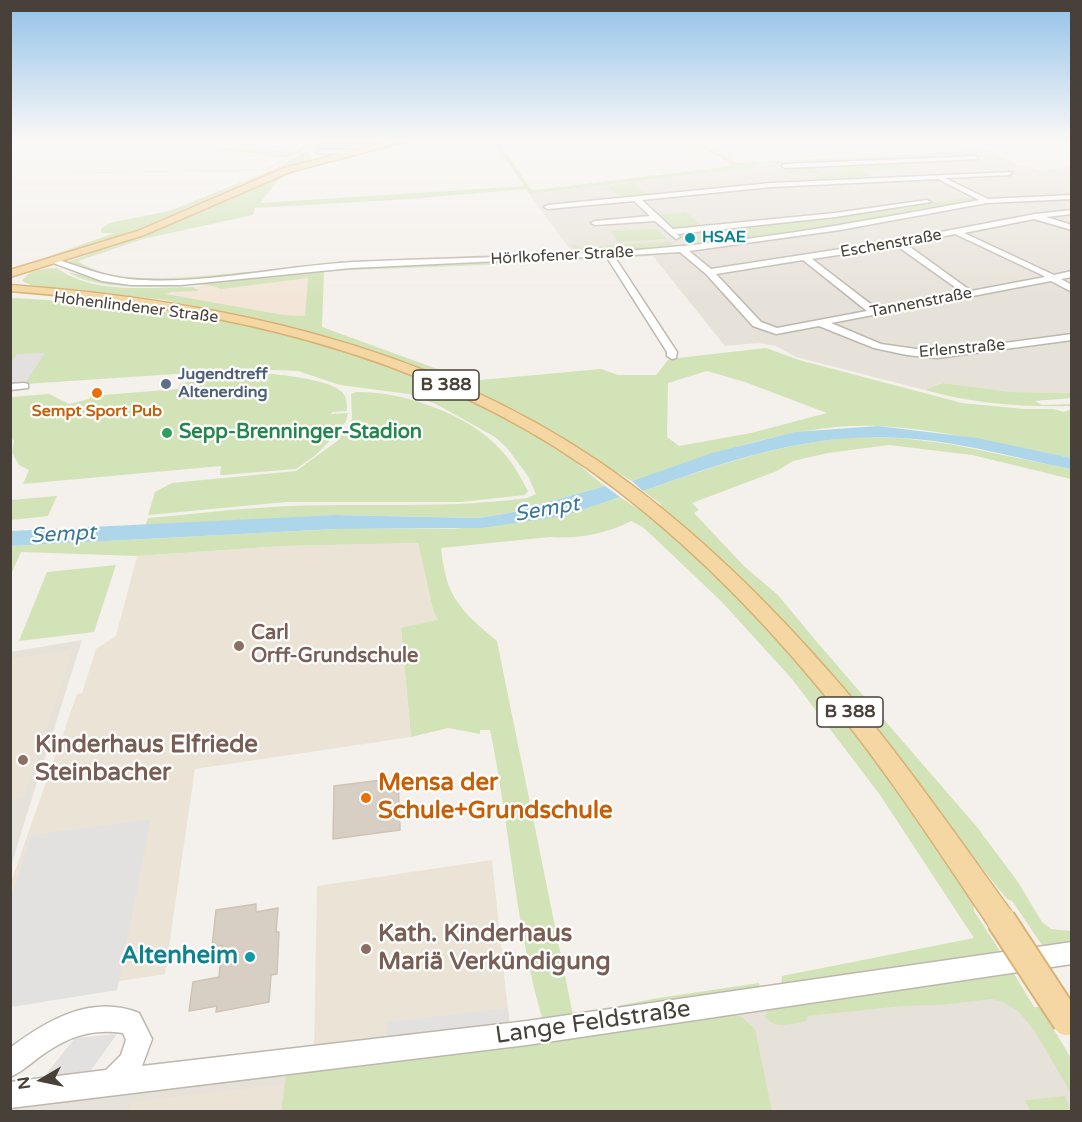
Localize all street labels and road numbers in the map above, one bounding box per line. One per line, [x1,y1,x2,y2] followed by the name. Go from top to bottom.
[839,226,943,262] street label: Eschenstraße
[490,243,634,269] street label: Hörlkofener Straße
[868,284,974,322] street label: Tannenstraße
[53,288,219,328] street label: Hohenlindener Straße
[918,336,1006,362] street label: Erlenstraße
[413,370,479,400] road number: B 388
[817,697,883,727] road number: B 388
[494,995,692,1051] street label: Lange Feldstraße

